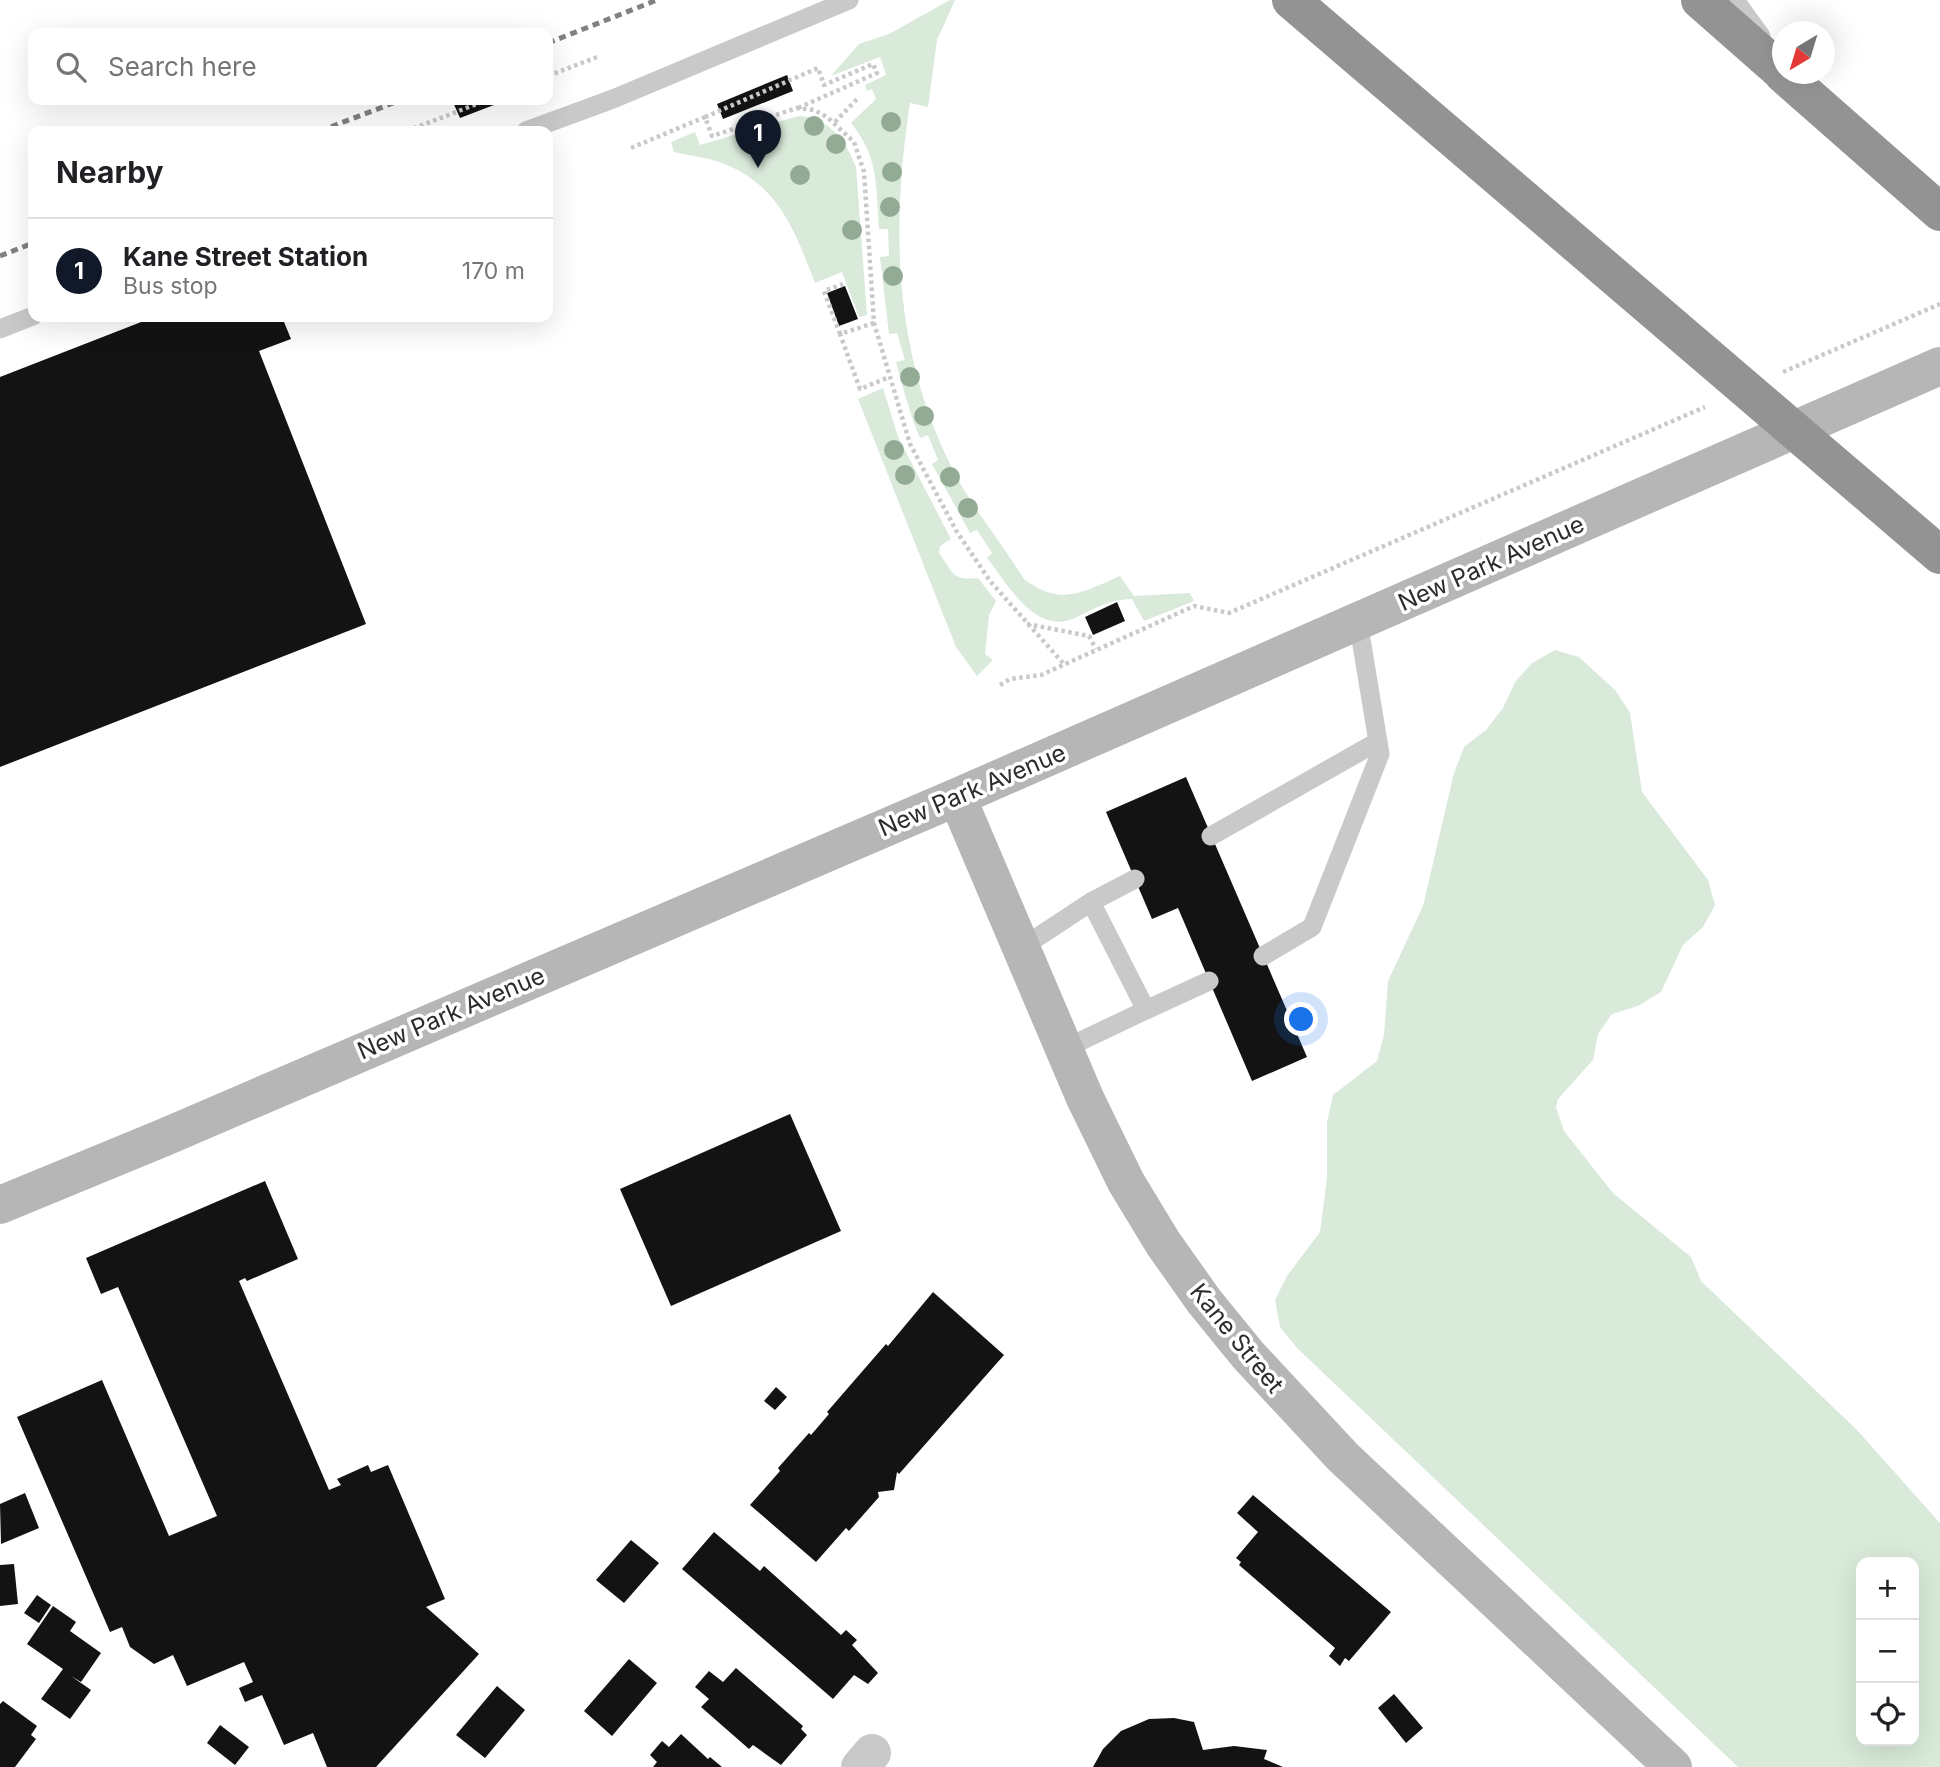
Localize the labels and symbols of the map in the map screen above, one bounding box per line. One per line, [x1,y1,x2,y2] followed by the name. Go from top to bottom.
[1772,21,1835,84] north arrow
[735,110,781,168] pin: 1
[1394,509,1588,617] street label: New Park Avenue
[874,737,1070,843] street label: New Park Avenue
[353,960,549,1066] street label: New Park Avenue
[1284,1002,1318,1036] your location
[1184,1277,1290,1399] street label: Kane Street

